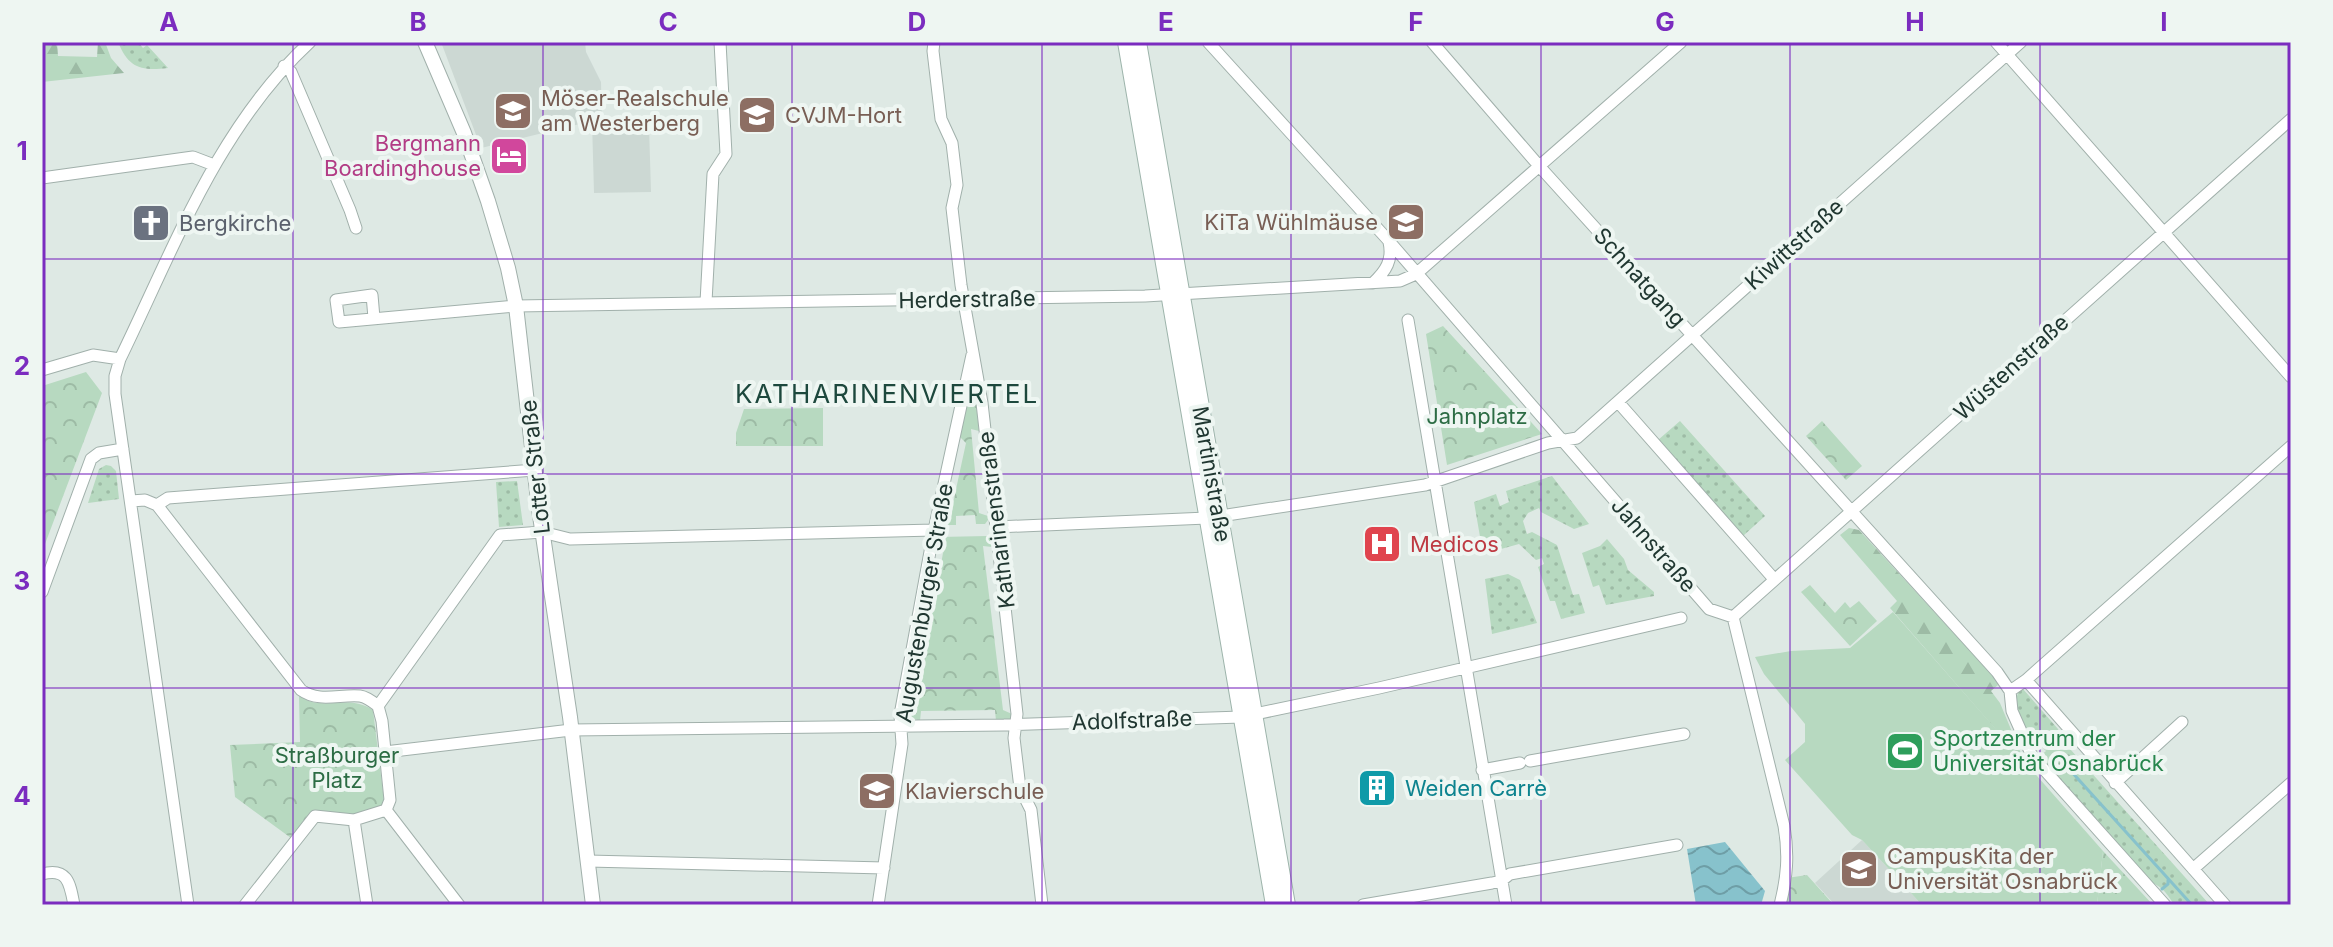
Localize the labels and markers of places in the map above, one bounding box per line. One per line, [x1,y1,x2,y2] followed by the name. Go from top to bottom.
[541,85,729,136] place label: Möser-Realschule am Westerberg
[492,90,534,132] school or university icon: Möser-Realschule am Westerberg
[736,94,778,136] school or university icon: CVJM-Hort
[785,102,902,128] place label: CVJM-Hort
[324,130,481,181] place label: Bergmann Boardinghouse
[488,135,530,177] hotel icon: Bergmann Boardinghouse
[1385,201,1427,243] school or university icon: KiTa Wühlmäuse
[130,202,172,244] church icon: Bergkirche
[1204,209,1378,235] place label: KiTa Wühlmäuse
[179,210,291,236] place label: Bergkirche
[1361,523,1403,565] hospital icon: Medicos
[1410,531,1499,557] place label: Medicos
[1933,725,2164,776] place label: Sportzentrum der Universität Osnabrück
[1884,730,1926,772] sports icon: Sportzentrum der Universität Osnabrück
[1356,767,1398,809] building icon: Weiden Carrè
[856,770,898,812] school or university icon: Klavierschule
[1405,775,1547,801] place label: Weiden Carrè
[905,778,1044,804] place label: Klavierschule
[1887,843,2118,894] place label: CampusKita der Universität Osnabrück
[1838,848,1880,890] school or university icon: CampusKita der Universität Osnabrück

